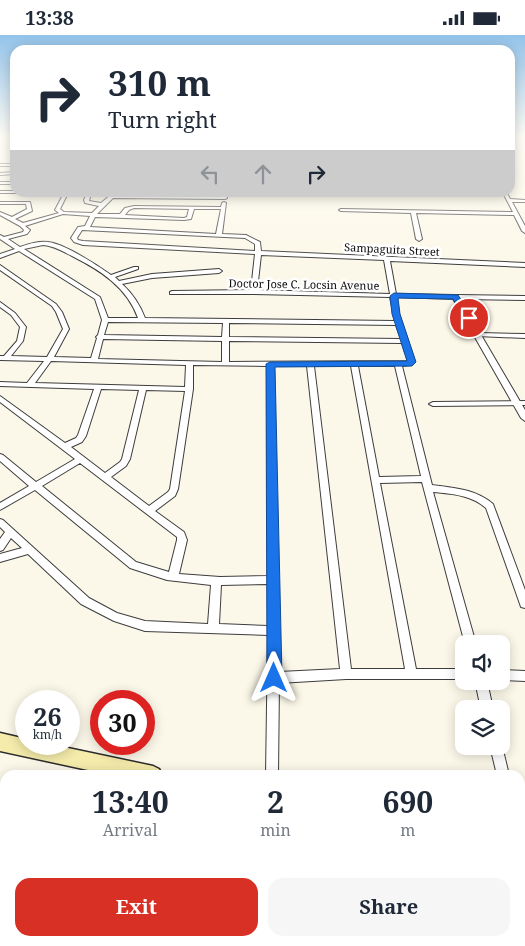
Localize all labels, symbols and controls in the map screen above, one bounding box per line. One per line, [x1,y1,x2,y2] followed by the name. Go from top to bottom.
[25,5,74,31] text: 13:38
[108,59,211,106] text: 310 m
[25,65,90,130] icon: right
[108,104,217,134] text: Turn right
[196,160,224,188] icon: left
[249,160,277,188] icon: ahead
[302,160,330,188] icon: right
[344,239,440,259] street label: Sampaguita Street
[229,275,380,293] street label: Doctor Jose C. Locsin Avenue
[448,297,490,339] pin
[455,304,483,332] icon: arrive
[455,635,510,755] map controls
[455,635,510,690] button: sound
[247,651,299,703] position arrow
[90,690,155,755] speed limit sign: 30
[33,699,62,733] text: 26
[455,700,510,755] button: layers
[33,726,62,743] text: km/h
[92,781,169,822] text: 13:40
[267,781,284,822] text: 2
[382,781,433,822] text: 690
[103,819,157,841] text: Arrival
[260,819,291,841] text: min
[400,819,415,841] text: m
[15,878,258,936] button: Exit
[268,878,510,936] button: Share

